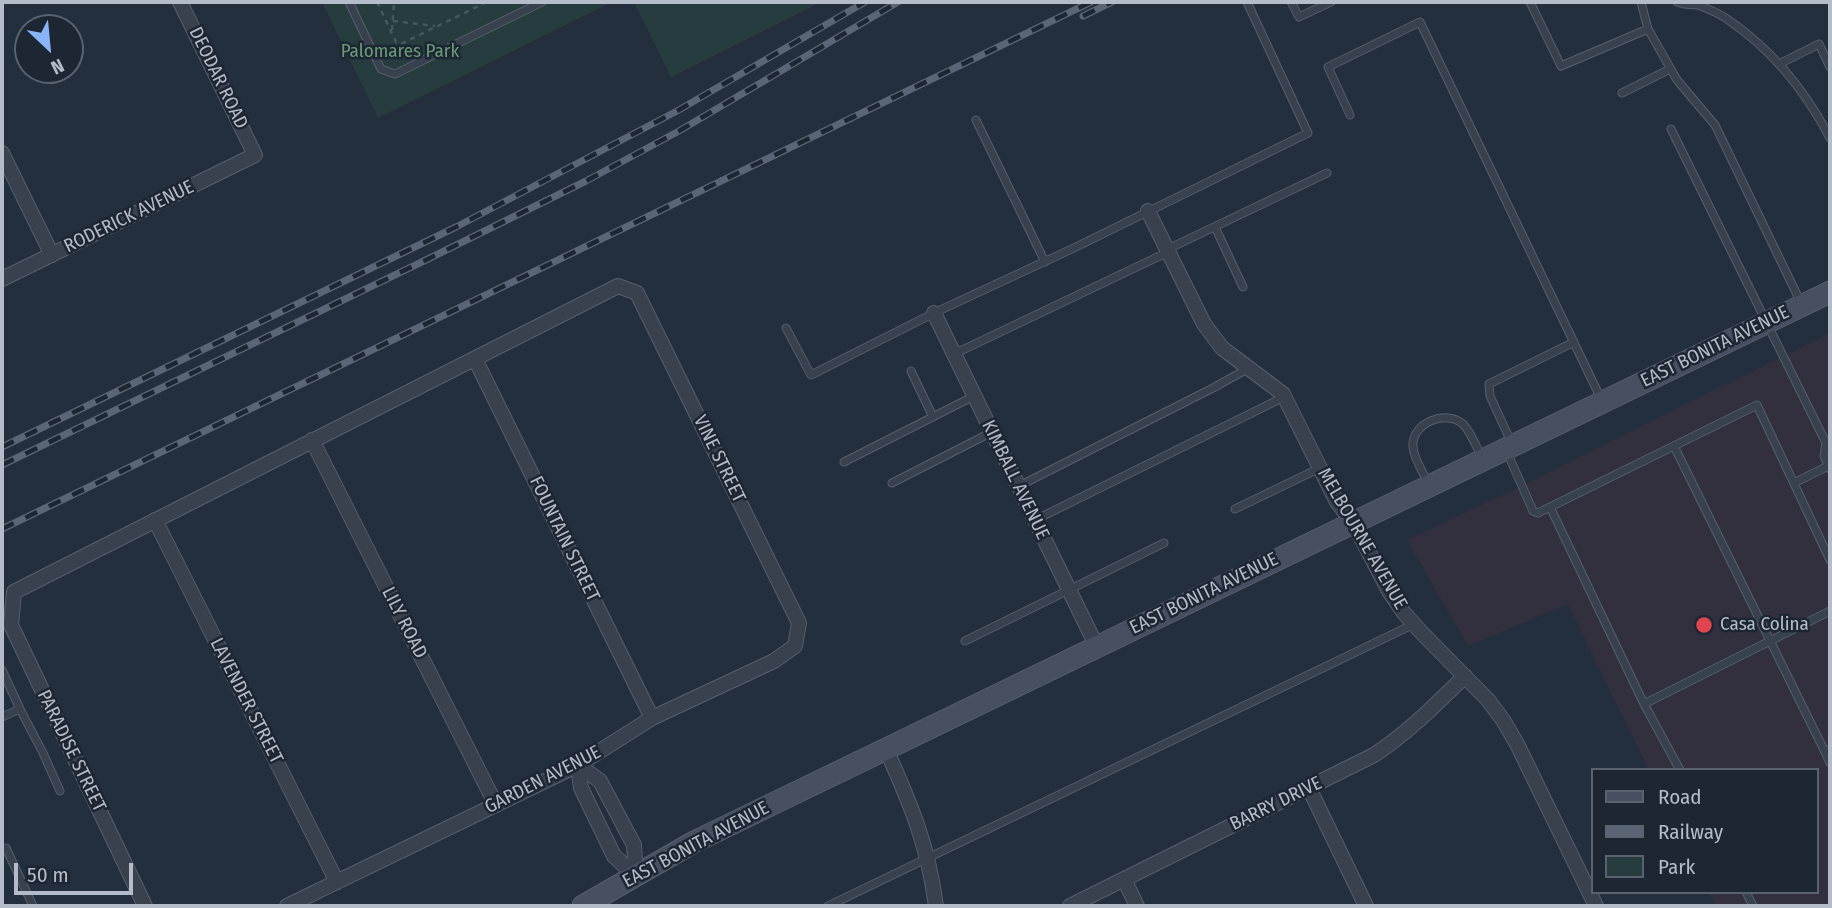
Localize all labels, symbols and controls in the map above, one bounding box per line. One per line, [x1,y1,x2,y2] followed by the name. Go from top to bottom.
[14,14,84,84] north arrow
[184,23,252,133] street label: DEODAR ROAD
[341,41,459,63] park label: Palomares Park
[47,54,68,79] text: N
[60,176,198,258] street label: RODERICK AVENUE
[1637,301,1793,393] street label: EAST BONITA AVENUE
[688,412,750,506] street label: VINE STREET
[976,417,1054,543] street label: KIMBALL AVENUE
[1312,464,1412,614] street label: MELBOURNE AVENUE
[524,473,604,605] street label: FOUNTAIN STREET
[1126,548,1282,640] street label: EAST BONITA AVENUE
[376,584,432,662] street label: LILY ROAD
[1720,614,1809,636] place label: Casa Colina
[1694,615,1714,635] marker: Casa Colina
[205,634,287,768] street label: LAVENDER STREET
[32,686,110,816] street label: PARADISE STREET
[481,741,605,819] street label: GARDEN AVENUE
[1590,768,1818,894] legend
[1226,772,1326,836] street label: BARRY DRIVE
[1658,784,1702,810] text: Road
[619,797,773,893] street label: EAST BONITA AVENUE
[1658,819,1723,845] text: Railway
[18,848,136,892] scale bar
[1658,854,1695,880] text: Park
[27,862,69,888] text: 50 m

